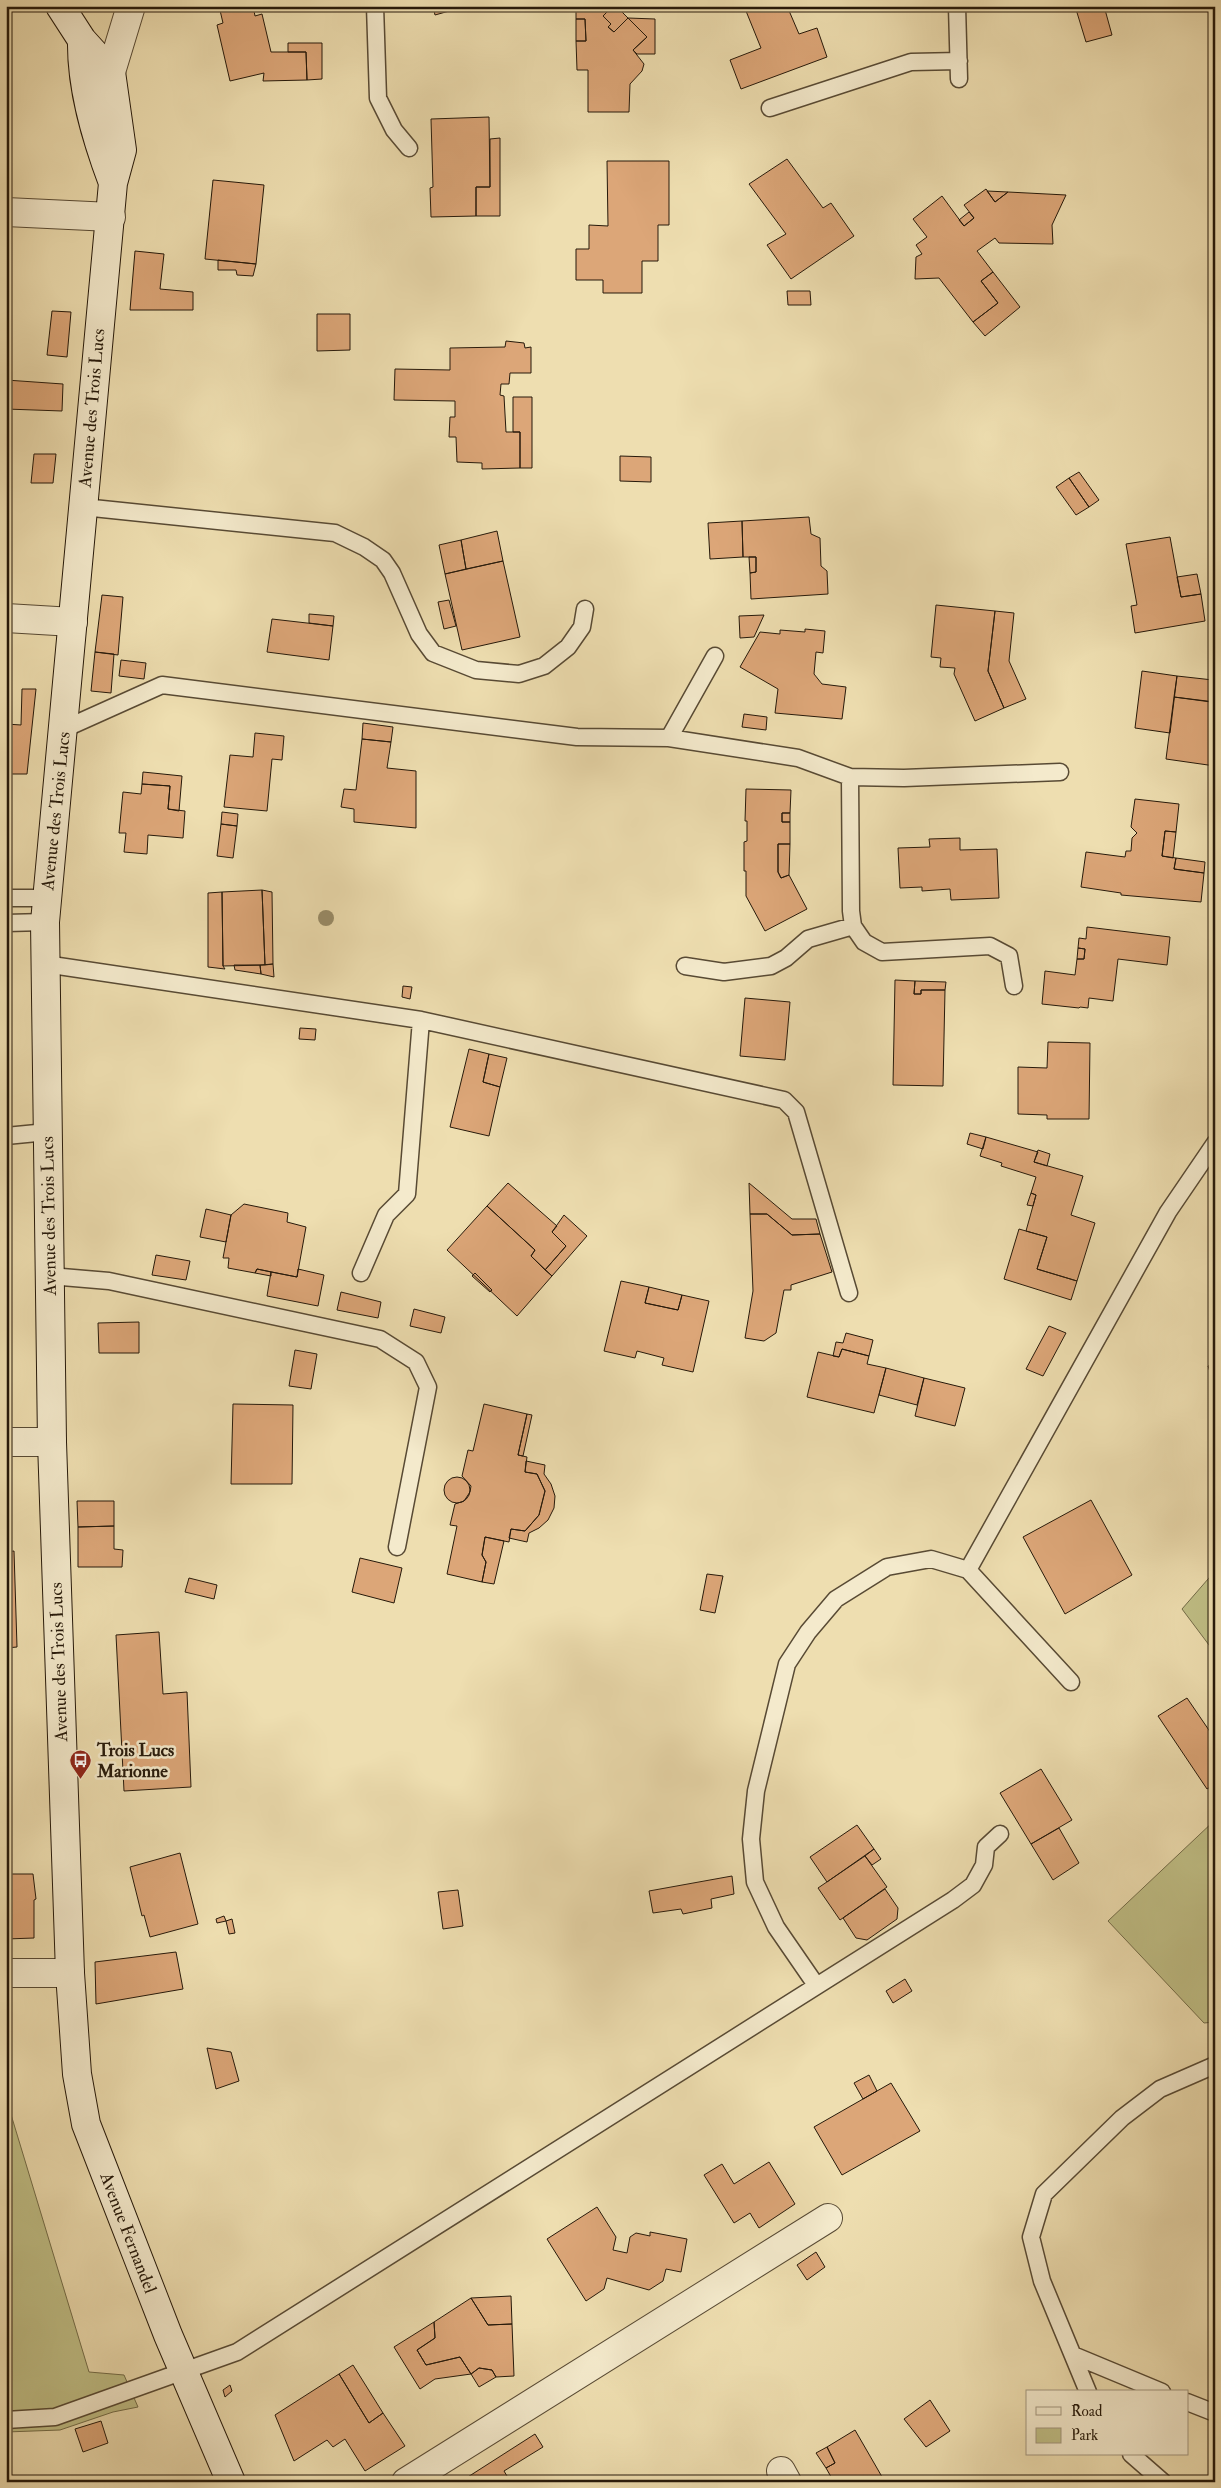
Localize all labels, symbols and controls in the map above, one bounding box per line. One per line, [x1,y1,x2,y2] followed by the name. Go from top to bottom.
[74,328,110,489] street label: Avenue des Trois Lucs
[36,731,76,892] street label: Avenue des Trois Lucs
[36,1136,62,1297] street label: Avenue des Trois Lucs
[45,1582,73,1743] street label: Avenue des Trois Lucs
[96,1739,174,1783] place label: Trois Lucs Marionne
[69,1748,93,1779] bus stop icon: Trois Lucs Marionne
[94,2168,162,2297] street label: Avenue Fernandel
[1026,2390,1188,2456] legend
[1071,2402,1103,2421] text: Road
[1071,2426,1098,2445] text: Park

